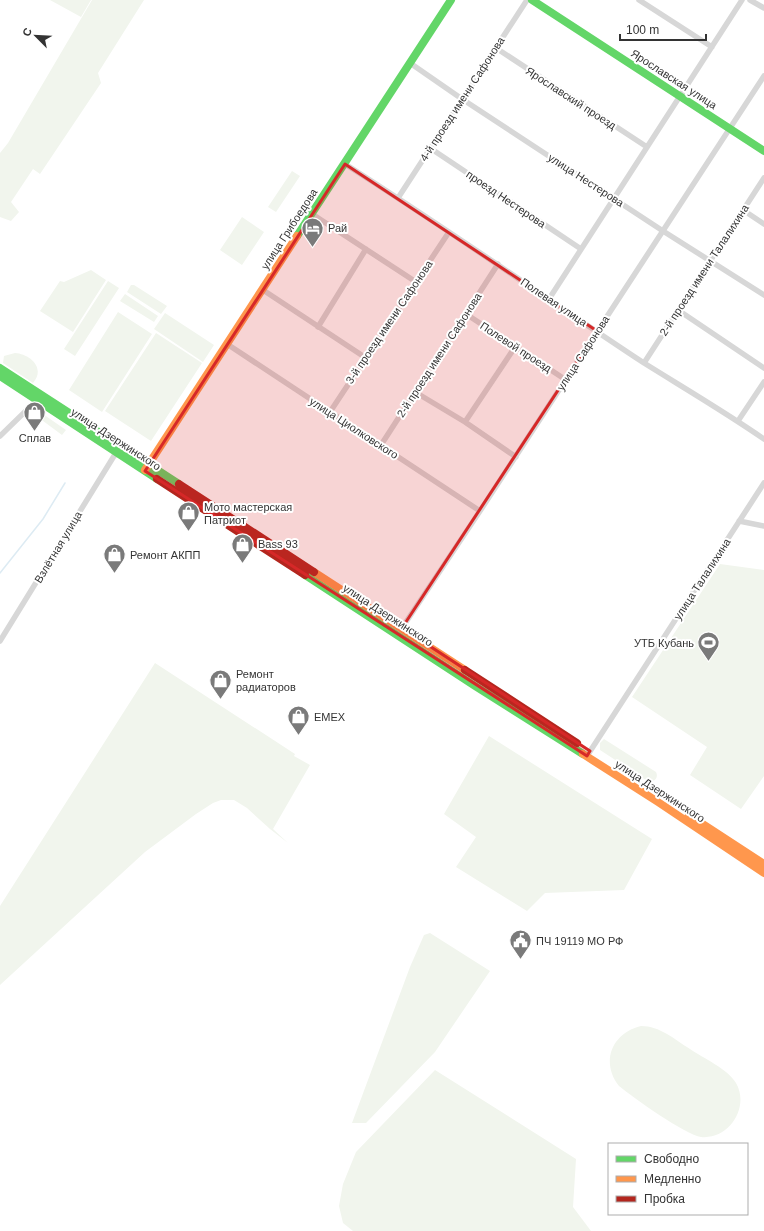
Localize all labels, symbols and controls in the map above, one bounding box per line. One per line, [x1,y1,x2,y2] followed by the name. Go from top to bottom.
[16,16,56,56] north arrow
[620,16,706,42] scale bar
[626,23,659,37] text: 100 m
[20,26,34,38] text: С
[417,34,507,163] street label: 4-й проезд имени Сафонова
[629,47,720,112] street label: Ярославская улица
[524,64,619,132] street label: Ярославский проезд
[546,151,627,209] street label: улица Нестерова
[464,168,549,230] street label: проезд Нестерова
[258,186,320,272] street label: улица Грибоедова
[657,202,751,338] street label: 2-й проезд имени Талалихина
[300,215,326,248] hotel icon: Рай
[328,222,347,234] place label: Рай
[343,257,435,386] street label: 3-й проезд имени Сафонова
[519,275,590,329] street label: Полевая улица
[394,290,484,419] street label: 2-й проезд имени Сафонова
[554,313,612,393] street label: улица Сафонова
[478,319,554,375] street label: Полевой проезд
[308,395,400,461] street label: улица Циолковского
[22,399,48,432] shop icon: Сплав
[69,406,163,472] street label: улица Дзержинского
[19,432,51,444] place label: Сплав
[176,500,202,533] shop icon: Мото мастерская Патриот
[204,501,292,526] place label: Мото мастерская Патриот
[32,508,85,585] street label: Взлётная улица
[229,531,255,564] shop icon: Bass 93
[671,535,733,622] street label: улица Талалихина
[258,538,298,550] place label: Bass 93
[102,542,128,575] shop icon: Ремонт АКПП
[130,549,200,561] place label: Ремонт АКПП
[341,582,435,648] street label: улица Дзержинского
[696,630,722,663] sports icon: УТБ Кубань
[634,637,694,649] place label: УТБ Кубань
[208,667,234,700] shop icon: Ремонт радиаторов
[236,668,296,693] place label: Ремонт радиаторов
[286,704,312,737] shop icon: EMEX
[314,711,346,723] place label: EMEX
[613,758,707,824] street label: улица Дзержинского
[508,928,534,961] public building icon: ПЧ 19119 МО РФ
[536,935,623,947] place label: ПЧ 19119 МО РФ
[608,1143,748,1215] legend
[644,1152,699,1166] text: Свободно
[644,1172,701,1186] text: Медленно
[644,1192,685,1206] text: Пробка

